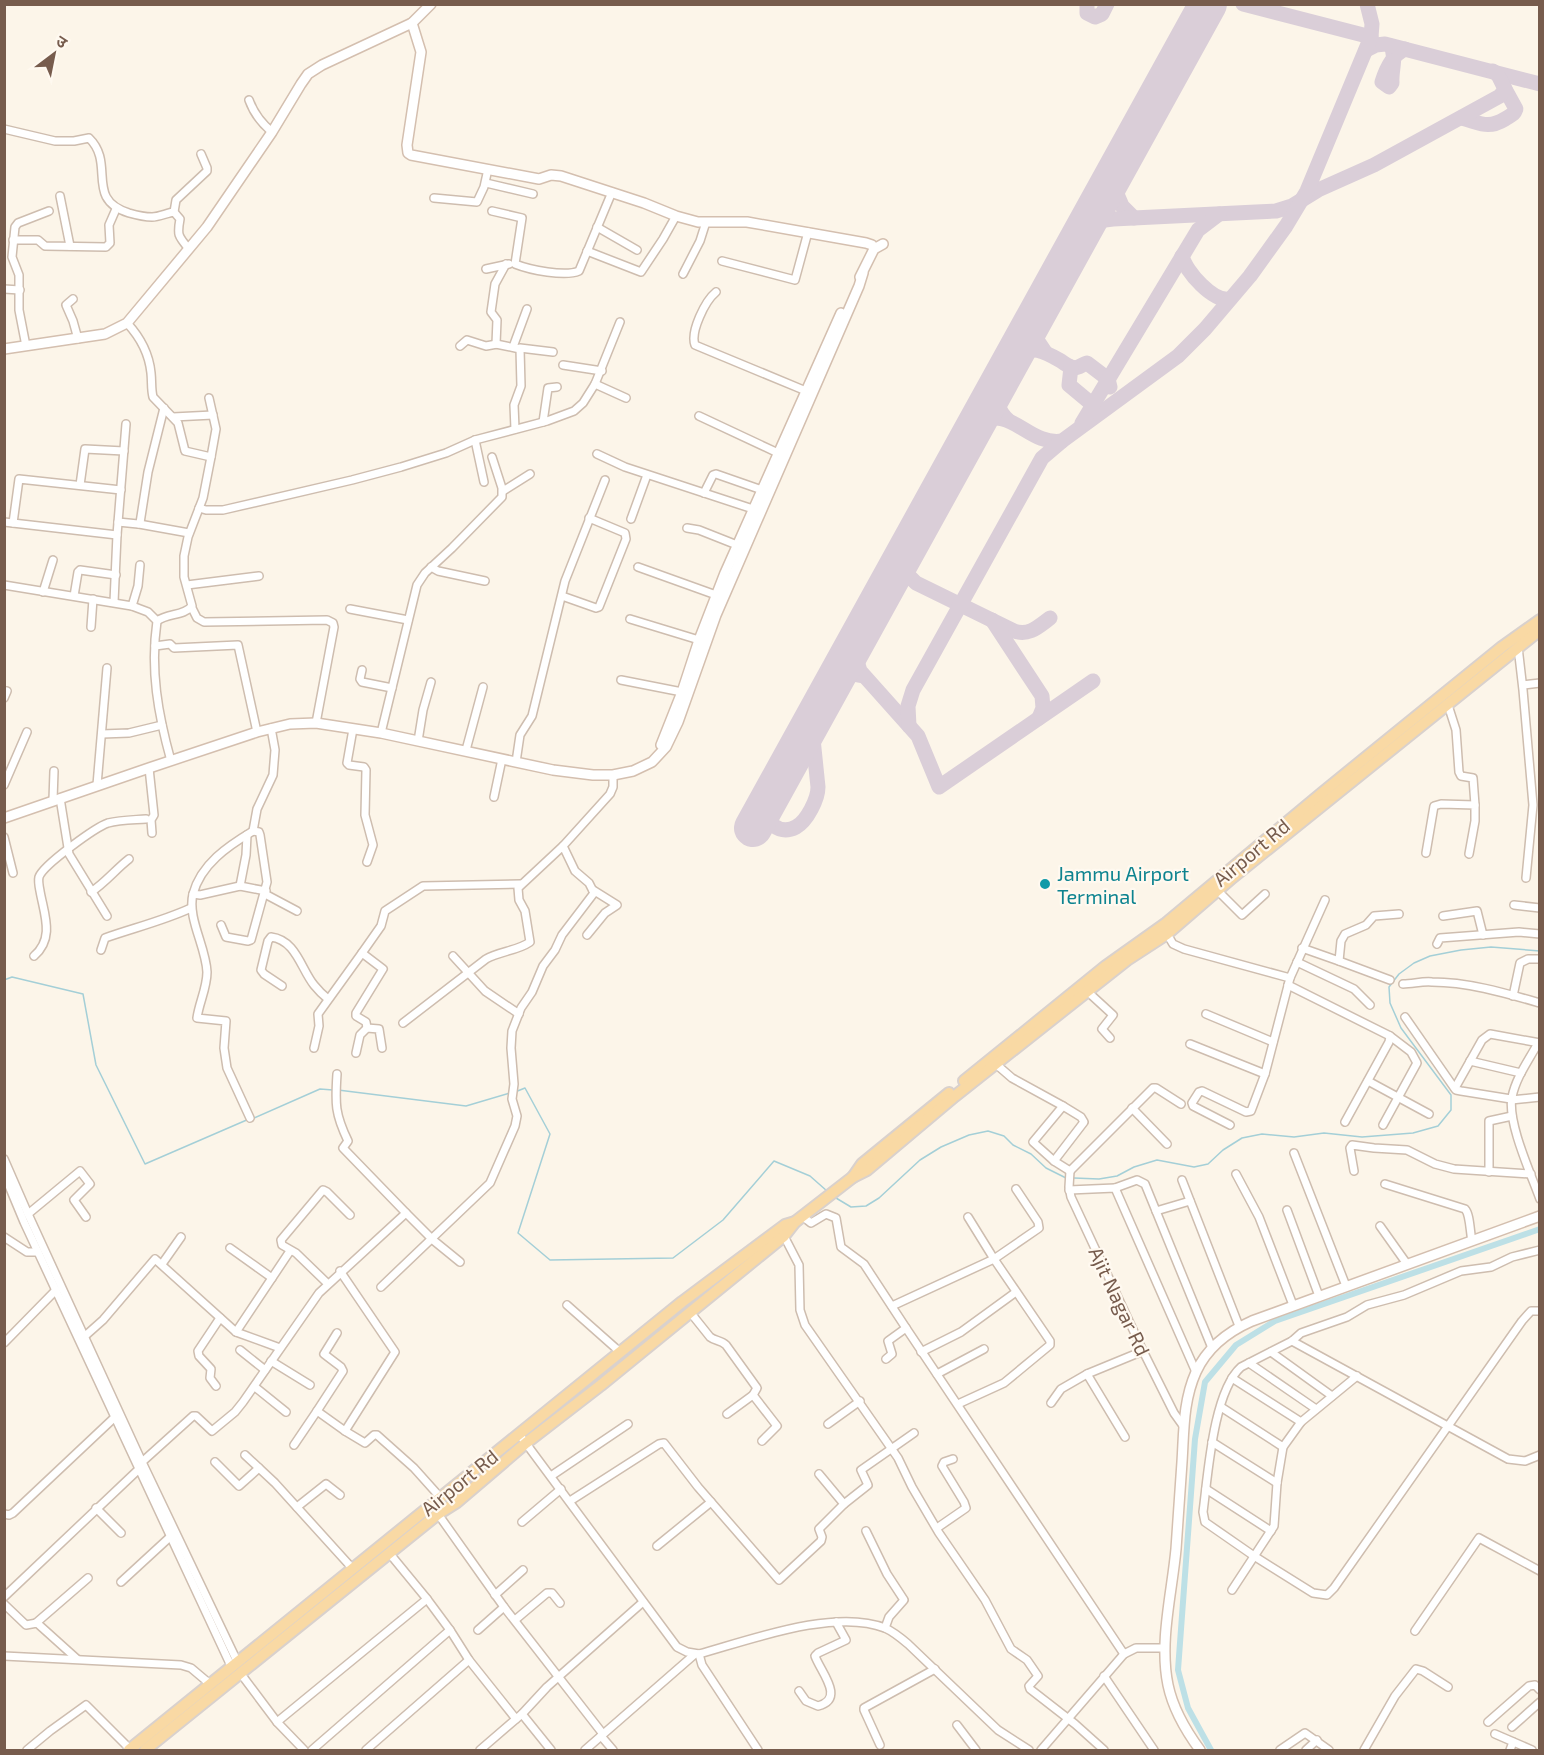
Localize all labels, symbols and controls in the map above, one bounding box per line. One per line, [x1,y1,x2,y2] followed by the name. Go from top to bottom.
[24,24,84,84] north arrow
[53,30,72,52] text: उ
[1208,813,1294,891] street label: Airport Rd
[1057,861,1190,908] place label: Jammu Airport Terminal
[1038,877,1052,891] marker: Jammu Airport Terminal
[1084,1243,1156,1359] street label: Ajit Nagar Rd
[416,1444,502,1520] street label: Airport Rd

